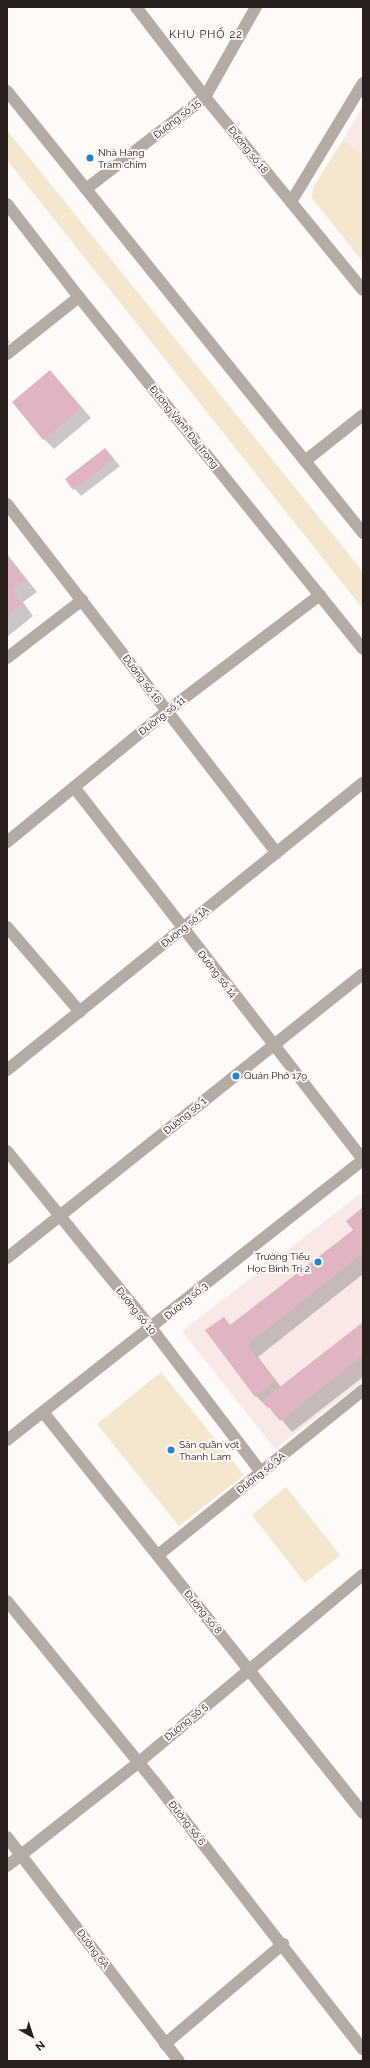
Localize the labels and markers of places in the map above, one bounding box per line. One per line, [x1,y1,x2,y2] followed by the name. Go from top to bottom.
[98,146,147,170] place label: Nhà Hàng Tràm chim
[85,153,95,163] marker: Nhà Hàng Tràm chim
[244,1070,307,1082] place label: Quán Phở 179
[231,1071,241,1081] marker: Quán Phở 179
[247,1250,310,1274] place label: Trường Tiểu Học Bình Trị 2
[313,1257,323,1267] marker: Trường Tiểu Học Bình Trị 2
[179,1438,239,1462] place label: Sân quần vợt Thanh Lam
[166,1445,176,1455] marker: Sân quần vợt Thanh Lam

